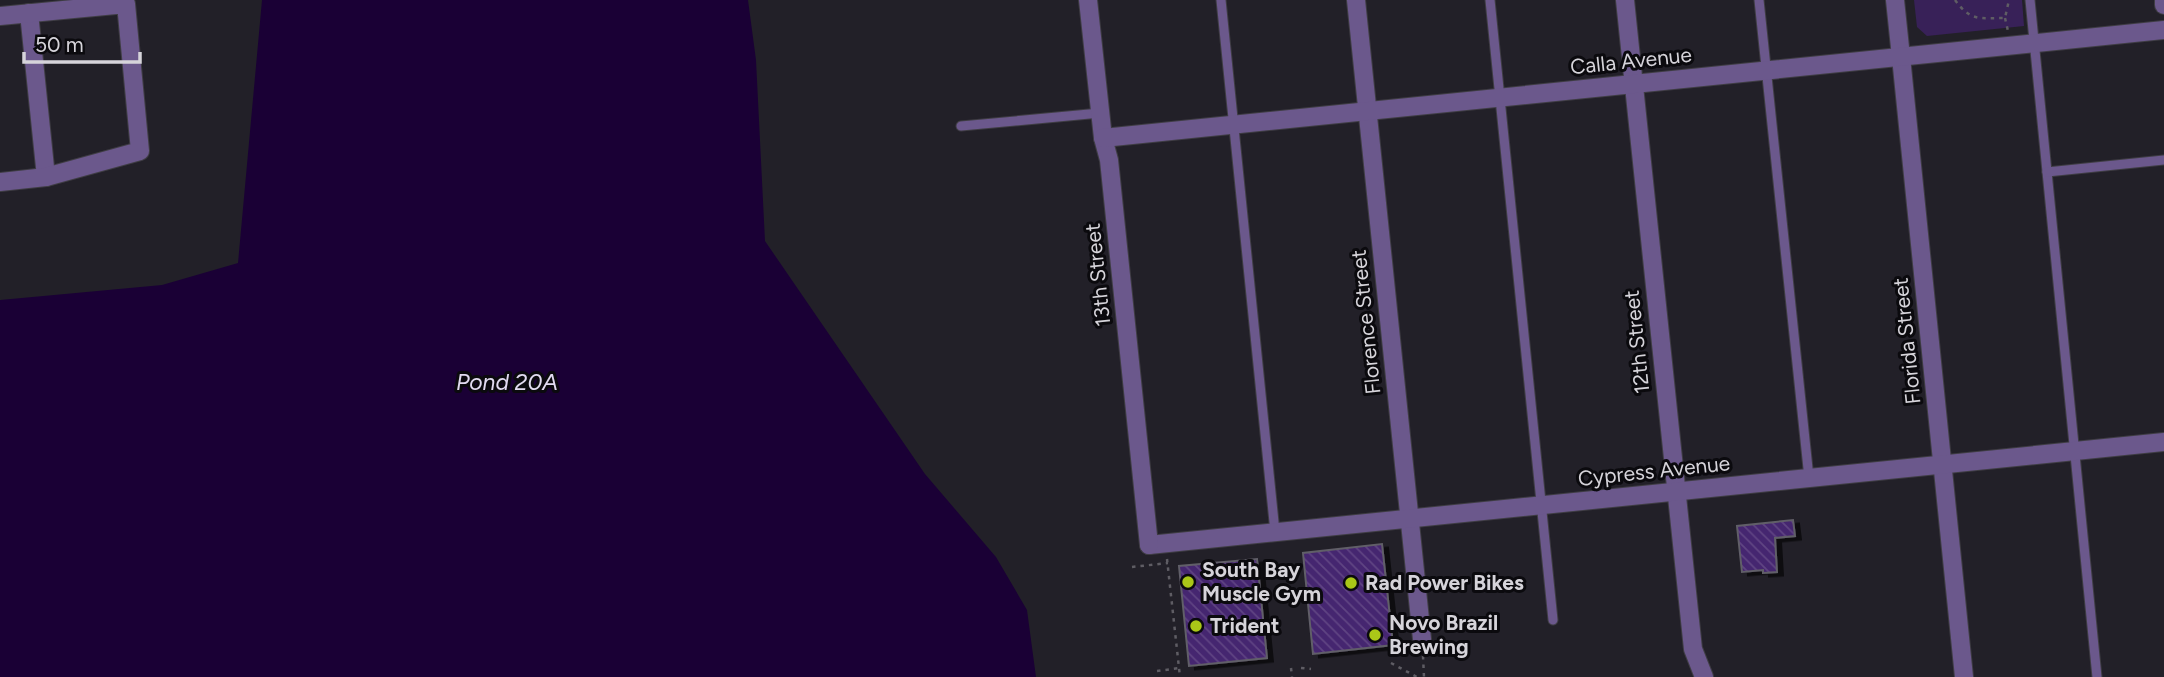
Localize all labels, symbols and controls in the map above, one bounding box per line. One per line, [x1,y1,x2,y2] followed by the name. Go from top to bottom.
[24,21,140,65] scale bar
[35,32,84,57] text: 50 m
[1569,42,1693,79] street label: Calla Avenue
[1080,222,1115,328] street label: 13th Street
[1345,248,1386,396] street label: Florence Street
[1887,276,1926,406] street label: Florida Street
[1619,289,1654,395] street label: 12th Street
[456,368,558,396] water label: Pond 20A
[1577,450,1731,491] street label: Cypress Avenue
[1202,557,1321,606] place label: South Bay Muscle Gym
[1365,570,1524,595] place label: Rad Power Bikes
[1180,574,1196,590] marker: South Bay Muscle Gym
[1343,575,1359,591] marker: Rad Power Bikes
[1389,610,1498,659] place label: Novo Brazil Brewing
[1210,613,1279,638] place label: Trident
[1188,618,1204,634] marker: Trident
[1367,627,1383,643] marker: Novo Brazil Brewing

